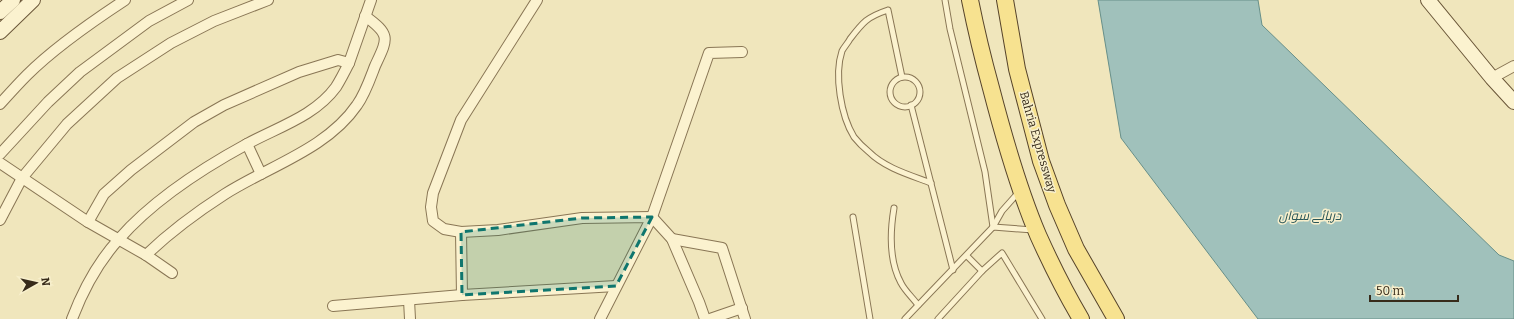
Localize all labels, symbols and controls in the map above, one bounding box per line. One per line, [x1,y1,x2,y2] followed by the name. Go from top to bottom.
[1017,90,1059,195] street label: Bahria Expressway
[1279,208,1342,224] water label: دریائے سواں
[16,263,56,303] north arrow
[38,277,53,287] text: N
[1370,277,1458,303] scale bar
[1376,284,1405,298] text: 50 m

